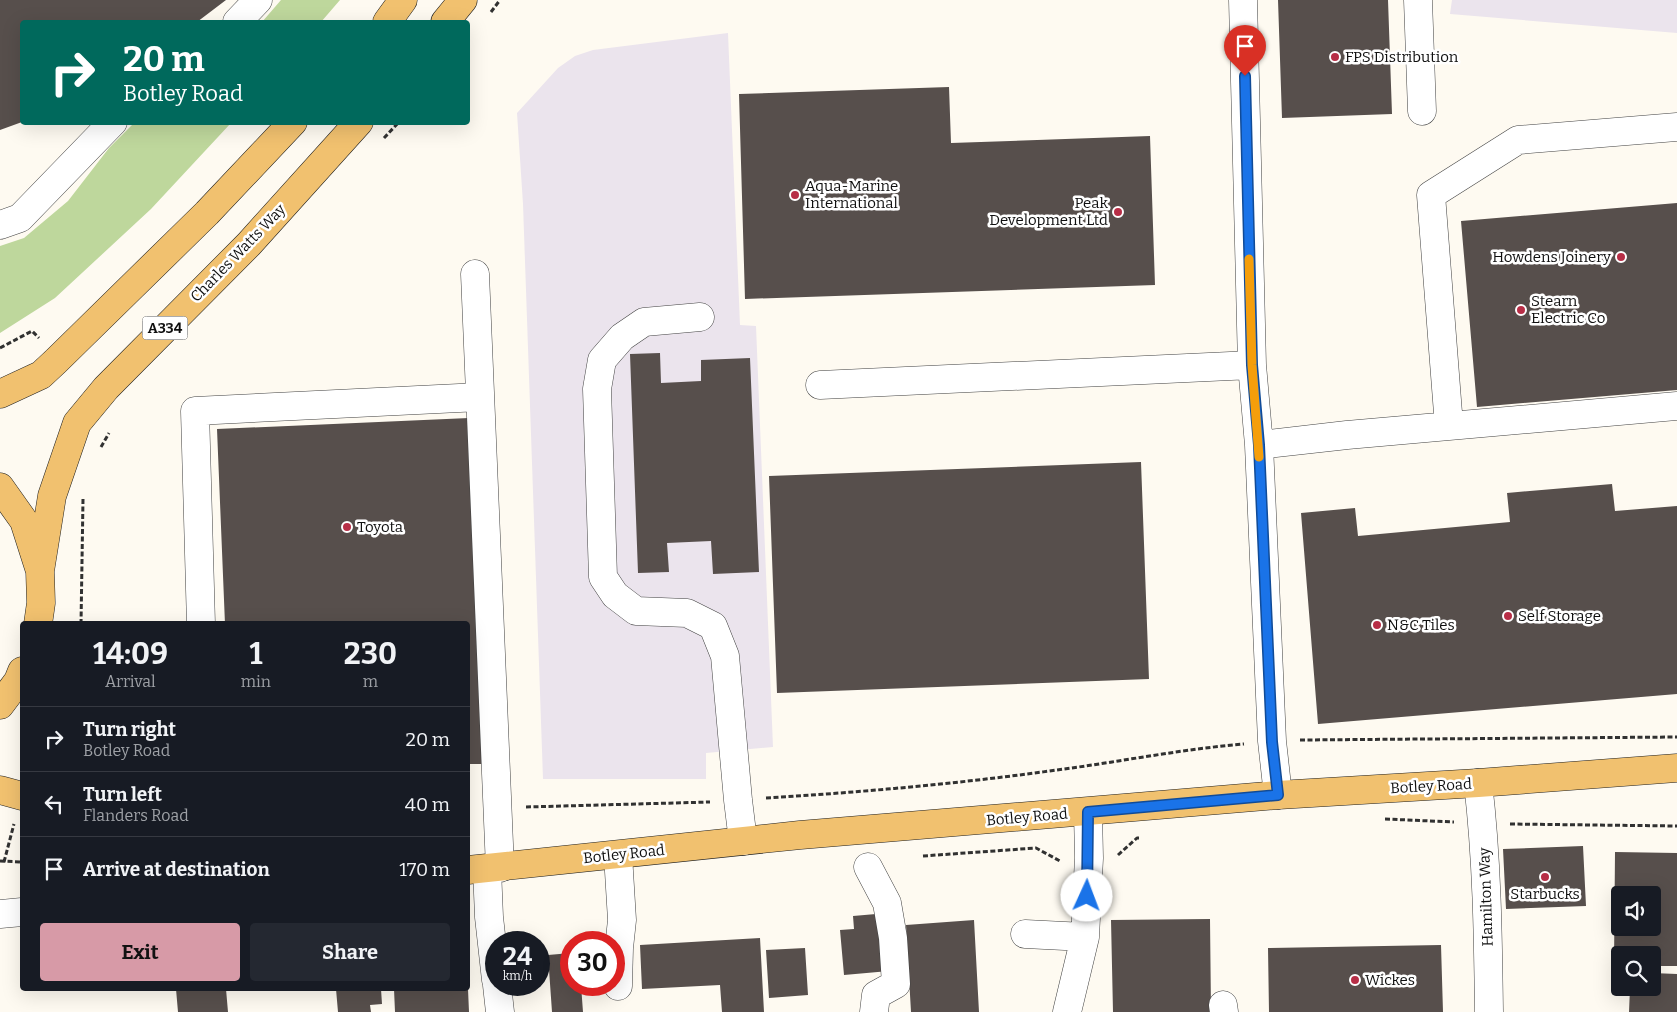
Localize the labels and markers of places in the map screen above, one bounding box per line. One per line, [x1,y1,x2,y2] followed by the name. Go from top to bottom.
[1224,25,1266,76] pin
[1345,48,1459,66] place label: FPS Distribution
[1329,51,1341,63] marker: FPS Distribution
[805,177,898,212] place label: Aqua-Marine International
[789,189,801,201] marker: Aqua-Marine International
[989,194,1108,229] place label: Peak Development Ltd
[1112,206,1124,218] marker: Peak Development Ltd
[1492,248,1611,266] place label: Howdens Joinery
[1615,251,1627,263] marker: Howdens Joinery
[1531,292,1605,327] place label: Stearn Electric Co
[1515,304,1527,316] marker: Stearn Electric Co
[357,518,403,536] place label: Toyota
[341,521,353,533] marker: Toyota
[1518,607,1601,625] place label: Self Storage
[1502,610,1514,622] marker: Self Storage
[1387,616,1455,634] place label: N&C Tiles
[1371,619,1383,631] marker: N&C Tiles
[1539,871,1551,883] marker: Starbucks
[1510,885,1580,903] place label: Starbucks
[1365,971,1415,989] place label: Wickes
[1349,974,1361,986] marker: Wickes

